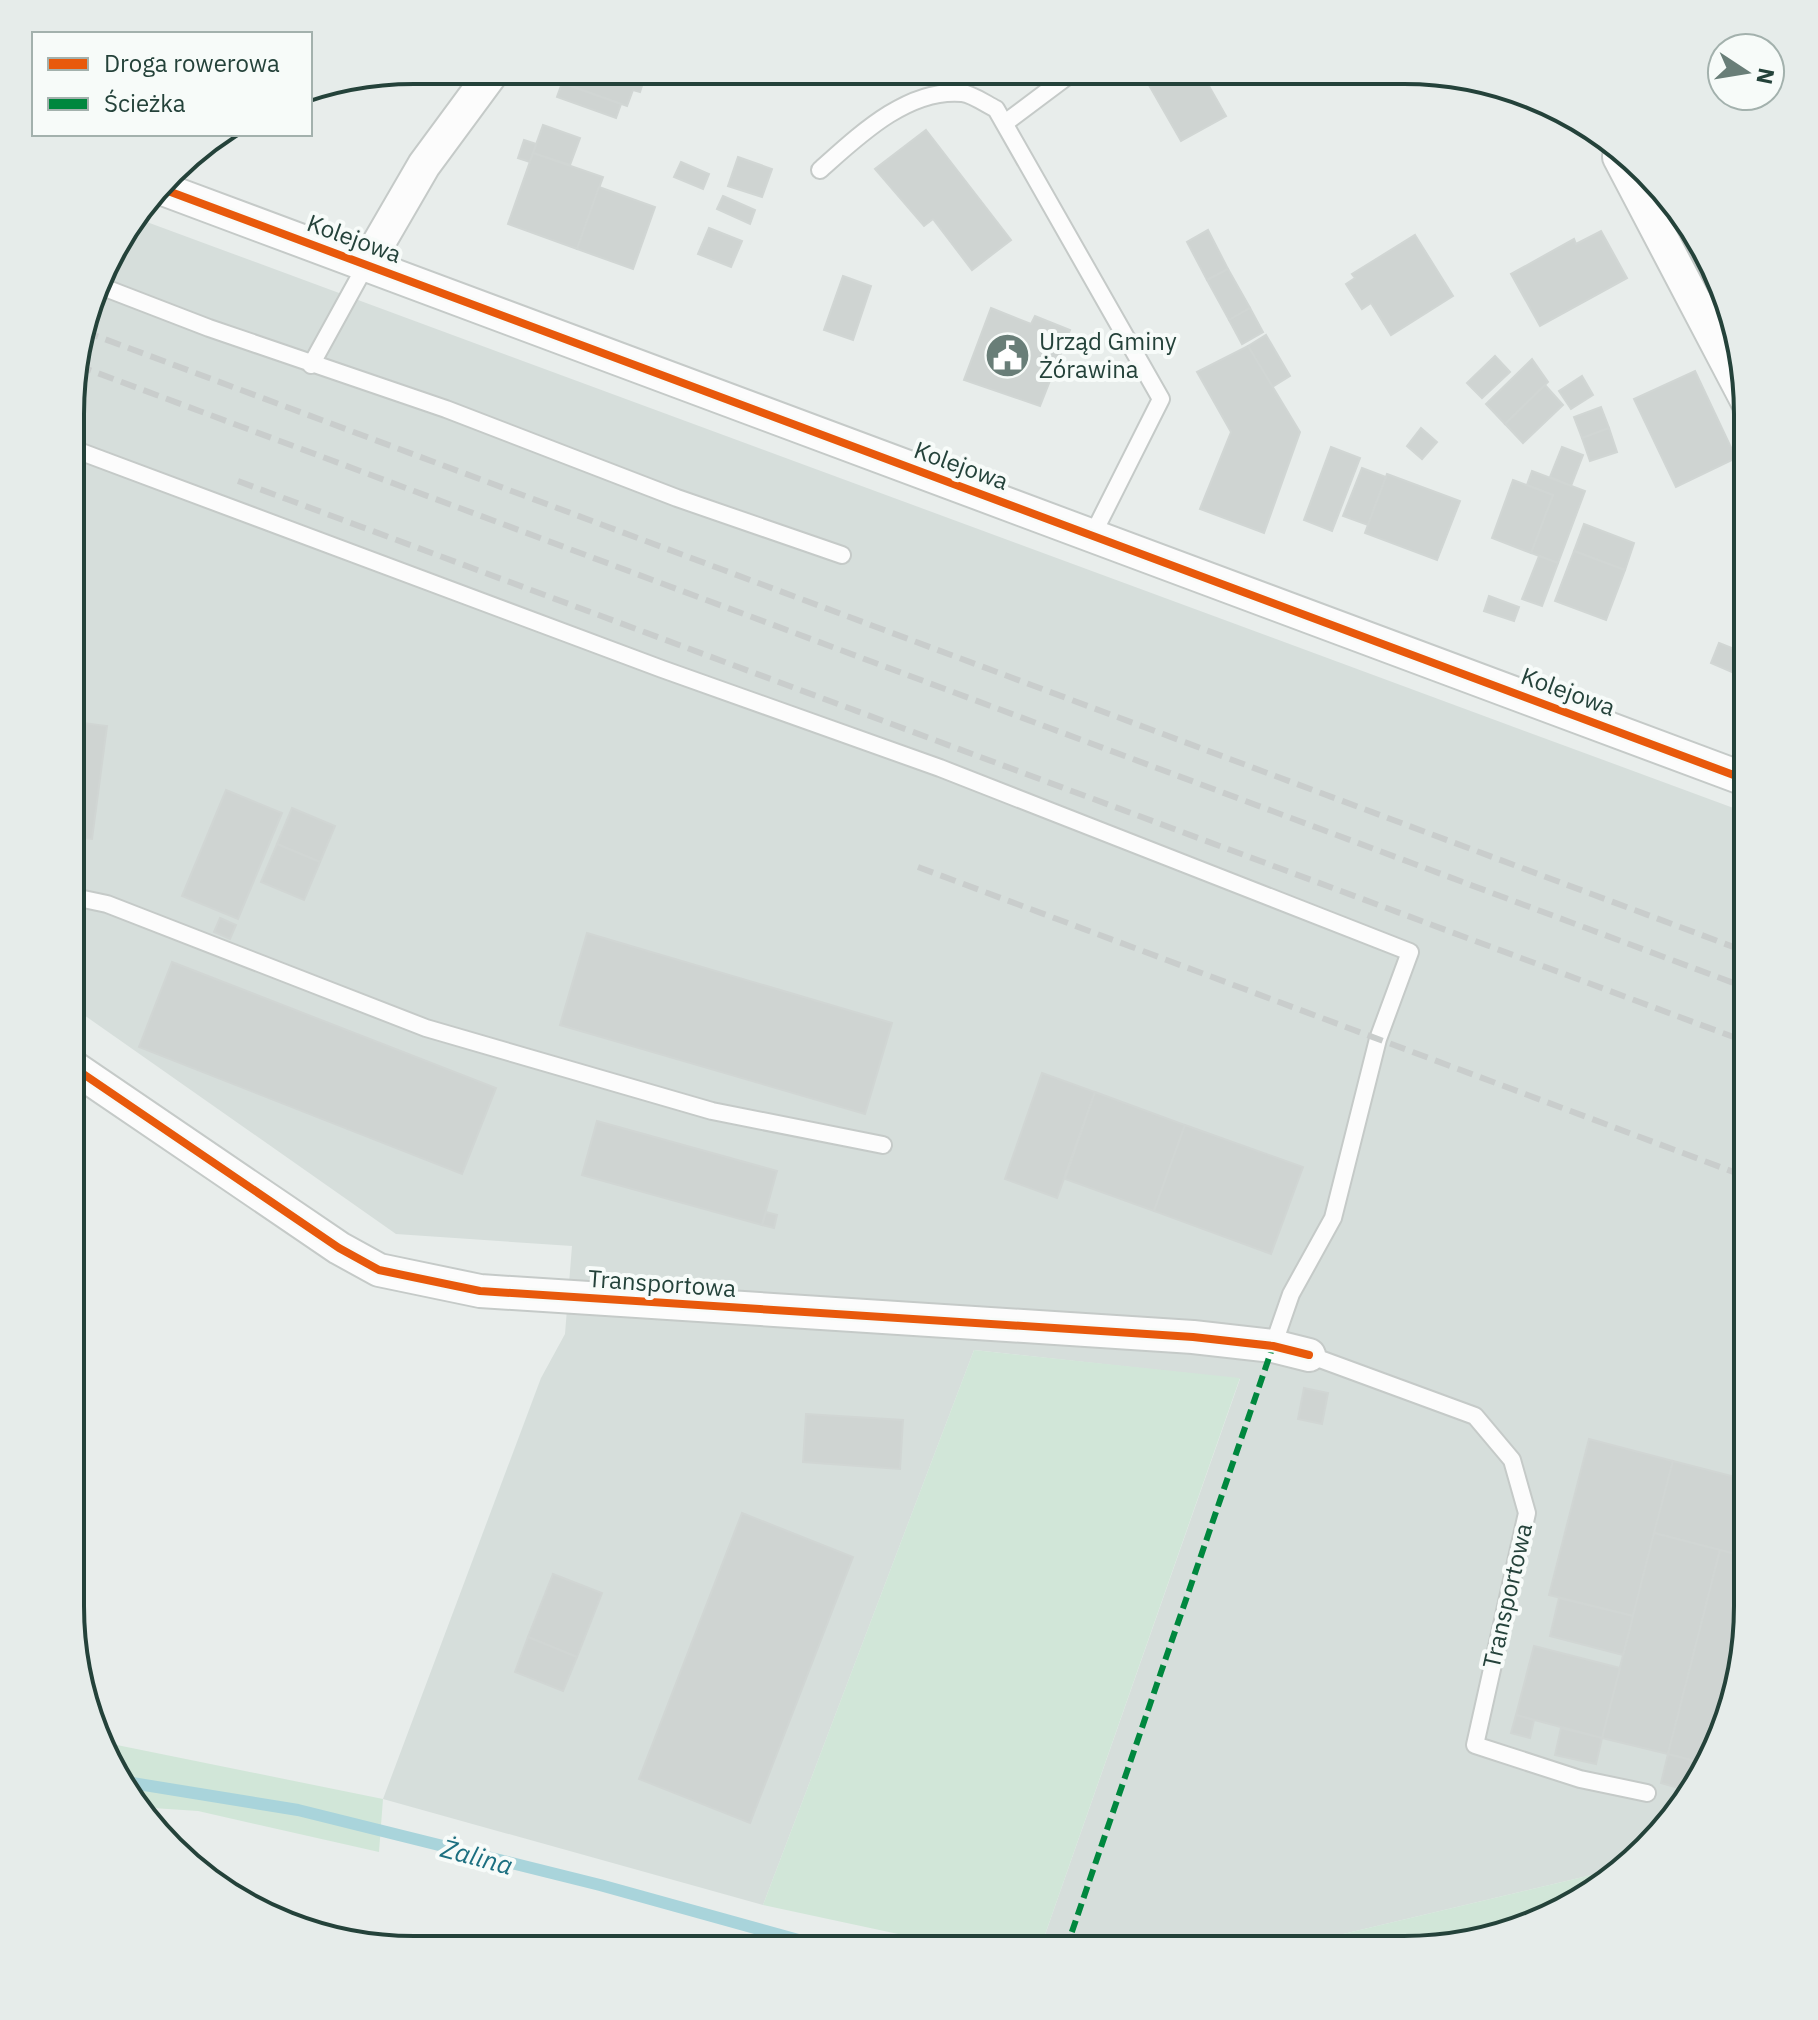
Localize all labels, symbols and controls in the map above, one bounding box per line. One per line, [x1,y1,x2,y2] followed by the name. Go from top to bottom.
[32,32,312,136] legend
[1706,32,1786,112] north arrow
[104,47,280,79] text: Droga rowerowa
[1750,65,1782,87] text: N
[104,87,186,119] text: Ścieżka
[303,206,406,270] street label: Kolejowa
[1039,325,1177,385] place label: Urząd Gminy Żórawina
[984,332,1032,380] public building icon: Urząd Gminy Żórawina
[910,433,1013,497] street label: Kolejowa
[1517,659,1620,723] street label: Kolejowa
[587,1262,737,1304] street label: Transportowa
[1475,1520,1539,1672] street label: Transportowa
[437,1830,517,1882] water label: Żalina

